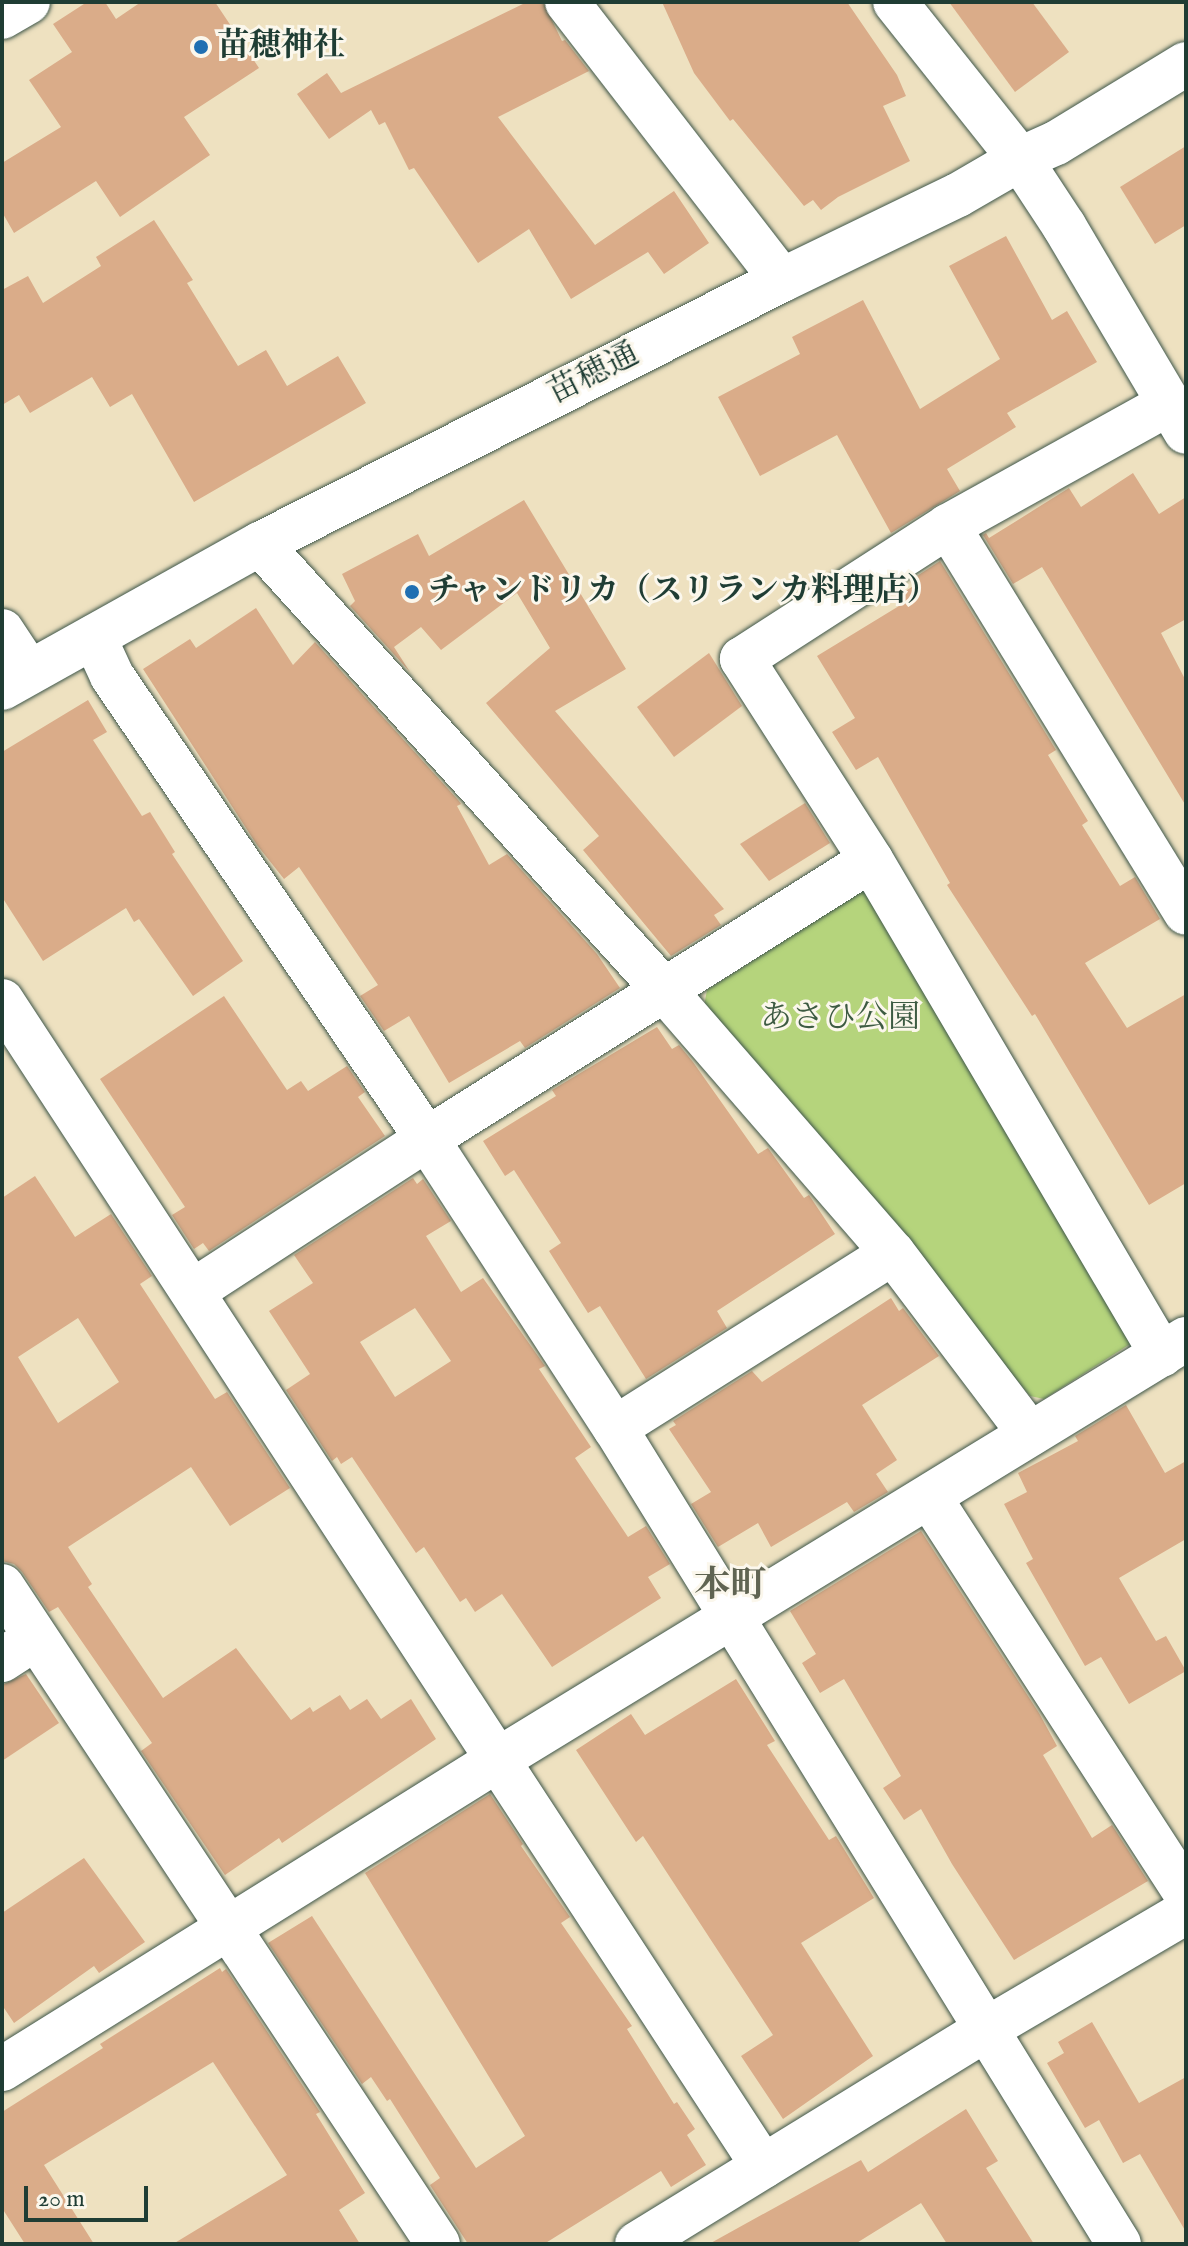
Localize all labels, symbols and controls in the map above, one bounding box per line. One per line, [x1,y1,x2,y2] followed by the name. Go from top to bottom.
[217,28,345,66] place label: 苗穂神社
[192,38,210,56] marker: 苗穂神社
[543,336,645,414] street label: 苗穂通
[428,573,940,611] place label: チャンドリカ（スリランカ料理店）
[403,583,421,601] marker: チャンドリカ（スリランカ料理店）
[760,1000,920,1038] park label: あさひ公園
[694,1565,766,1609] district label: 本町
[28,2170,152,2220] scale bar
[38,2184,85,2215] text: 20 m

